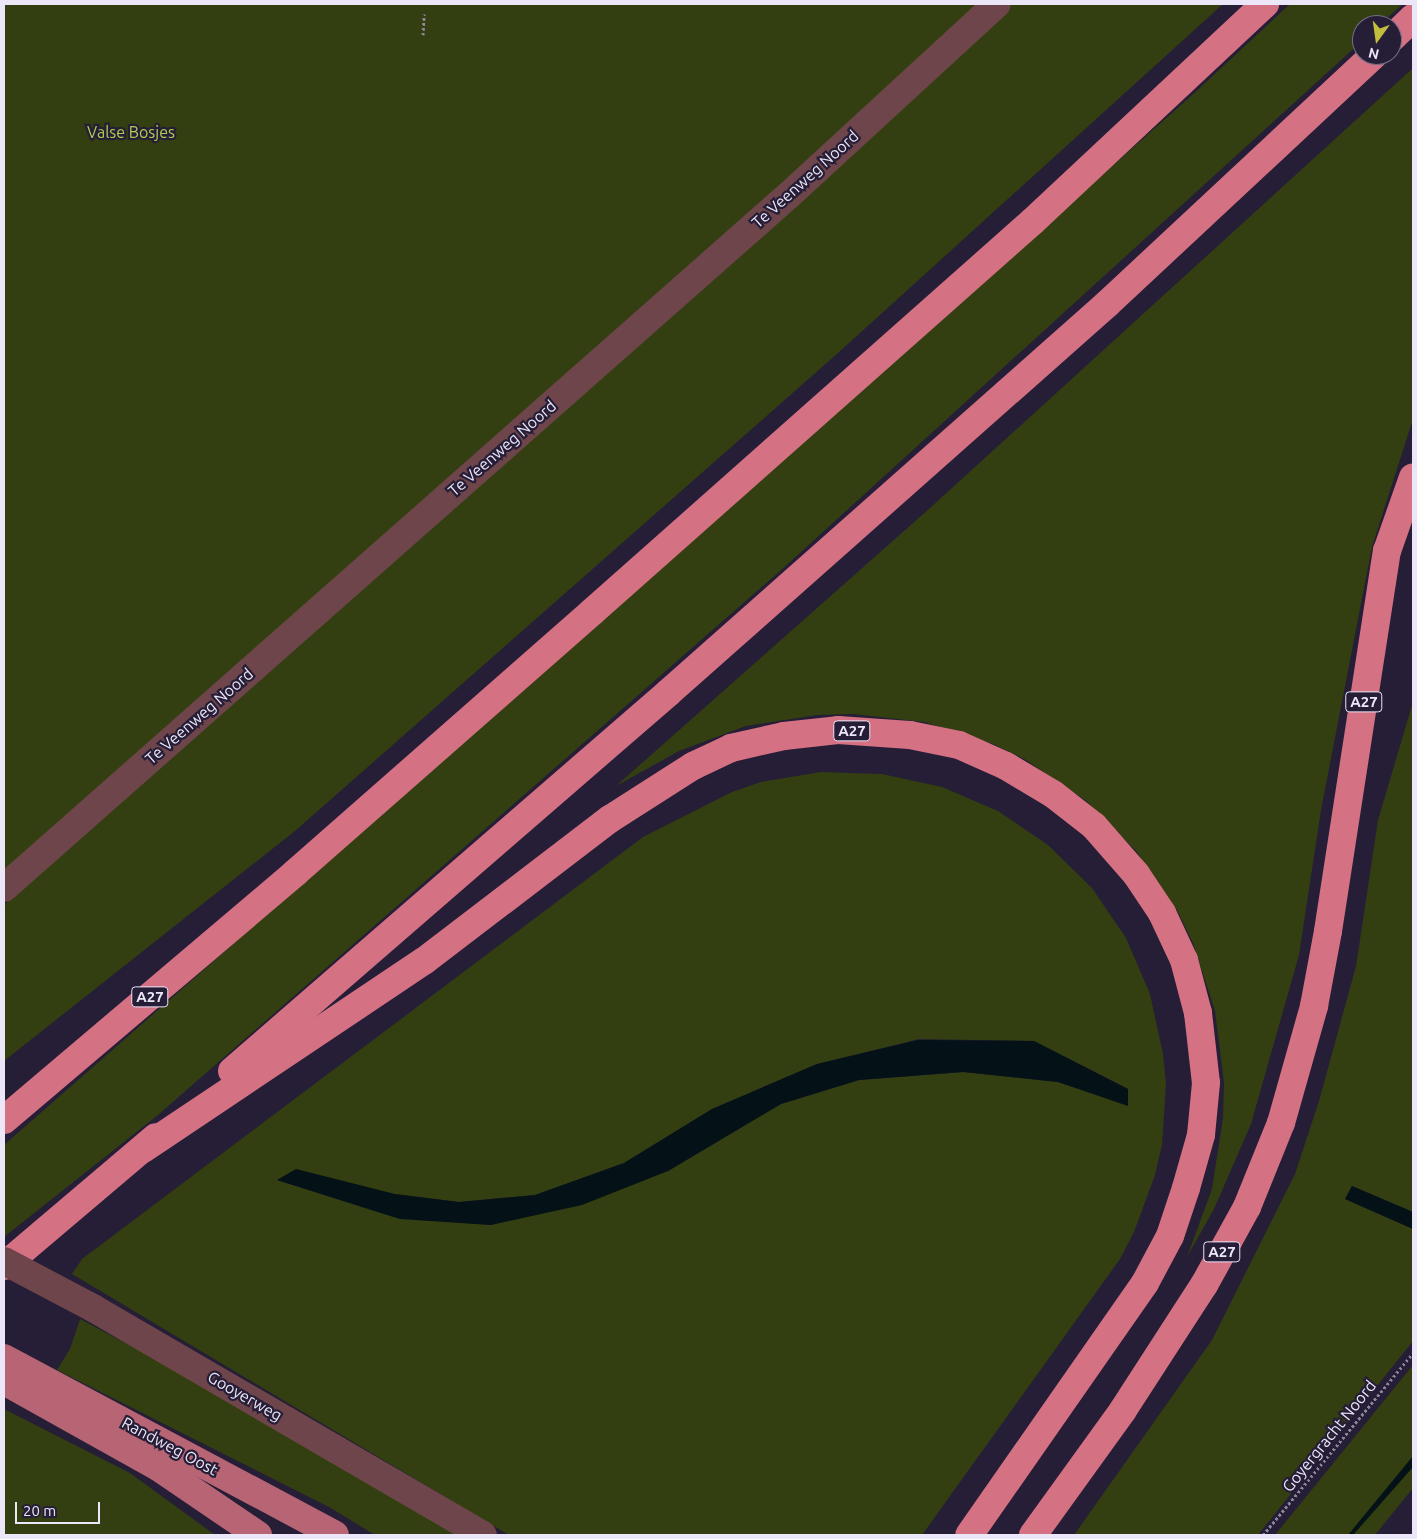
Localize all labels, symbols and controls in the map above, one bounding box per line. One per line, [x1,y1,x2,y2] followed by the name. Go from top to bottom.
[1352,15,1402,65] north arrow
[1367,45,1381,63] text: N
[87,122,175,142] park label: Valse Bosjes
[748,126,862,232] street label: Te Veenweg Noord
[444,396,560,500] street label: Te Veenweg Noord
[141,664,257,768] street label: Te Veenweg Noord
[1345,690,1383,714] road number: A27
[833,718,871,744] road number: A27
[131,984,169,1010] road number: A27
[1203,1240,1241,1264] road number: A27
[204,1367,286,1425] street label: Gooyerweg
[1278,1376,1380,1496] street label: Goyergracht Noord
[119,1413,221,1479] street label: Randweg Oost
[18,1492,102,1524] scale bar
[23,1502,56,1519] text: 20 m

